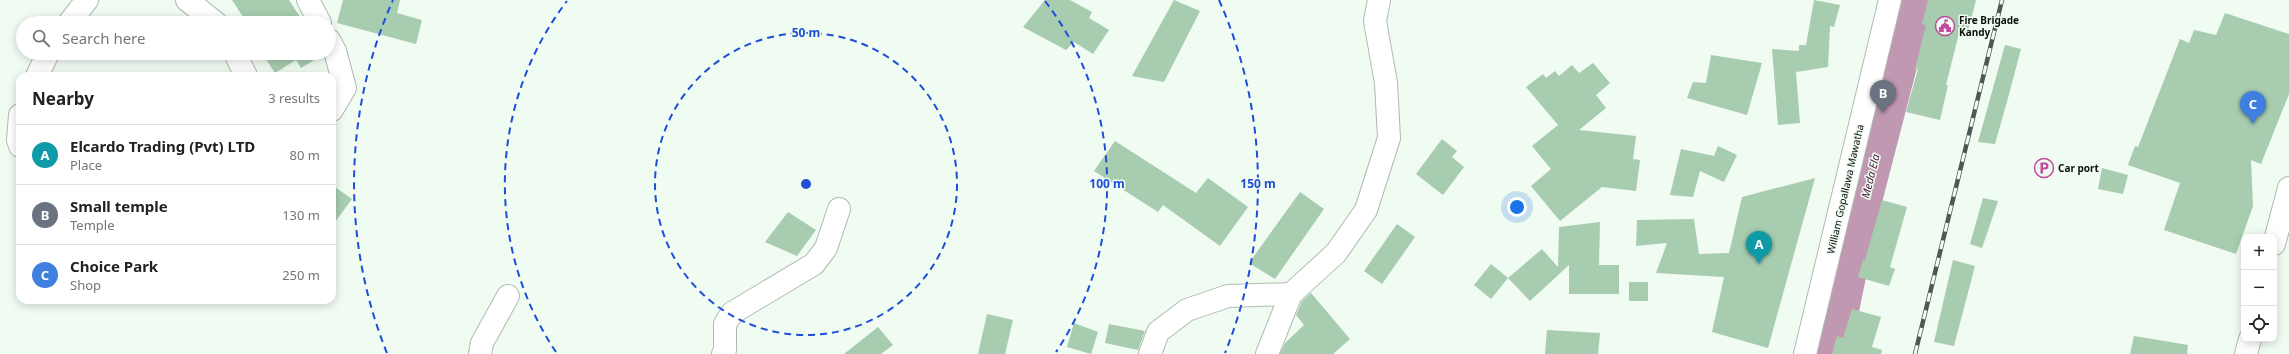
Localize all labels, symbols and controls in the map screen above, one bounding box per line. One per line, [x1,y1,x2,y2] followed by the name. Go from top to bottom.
[1959,13,2019,39] place label: Fire Brigade Kandy
[1934,15,1956,37] public building icon: Fire Brigade Kandy
[16,16,336,60] search box
[792,24,820,41] text: 50 m
[30,27,52,49] icon: search
[62,28,145,48] text: Search here
[1870,80,1896,113] pin: B
[32,87,94,110] text: Nearby
[268,89,320,107] text: 3 results
[2240,91,2266,124] pin: C
[1823,123,1867,255] street label: William Gopallawa Mawatha
[70,136,255,156] text: Elcardo Trading (Pvt) LTD
[41,146,50,164] text: A
[290,146,320,164] text: 80 m
[1857,152,1883,200] water label: Meda Ela
[70,156,102,174] text: Place
[2033,157,2055,179] parking icon: Car port
[2058,161,2100,175] place label: Car port
[1089,175,1125,192] text: 100 m
[1240,175,1276,192] text: 150 m
[799,177,813,191] centre of rings
[70,196,168,216] text: Small temple
[1507,197,1527,217] your location
[41,206,49,224] text: B
[282,206,320,224] text: 130 m
[70,216,115,234] text: Temple
[1746,231,1772,264] pin: A
[2241,234,2277,342] map controls
[2241,234,2277,270] button: +
[70,256,158,276] text: Choice Park
[41,266,49,284] text: C
[282,266,320,284] text: 250 m
[2241,270,2277,306] button: −
[70,276,101,294] text: Shop
[2241,306,2277,342] button: locate

